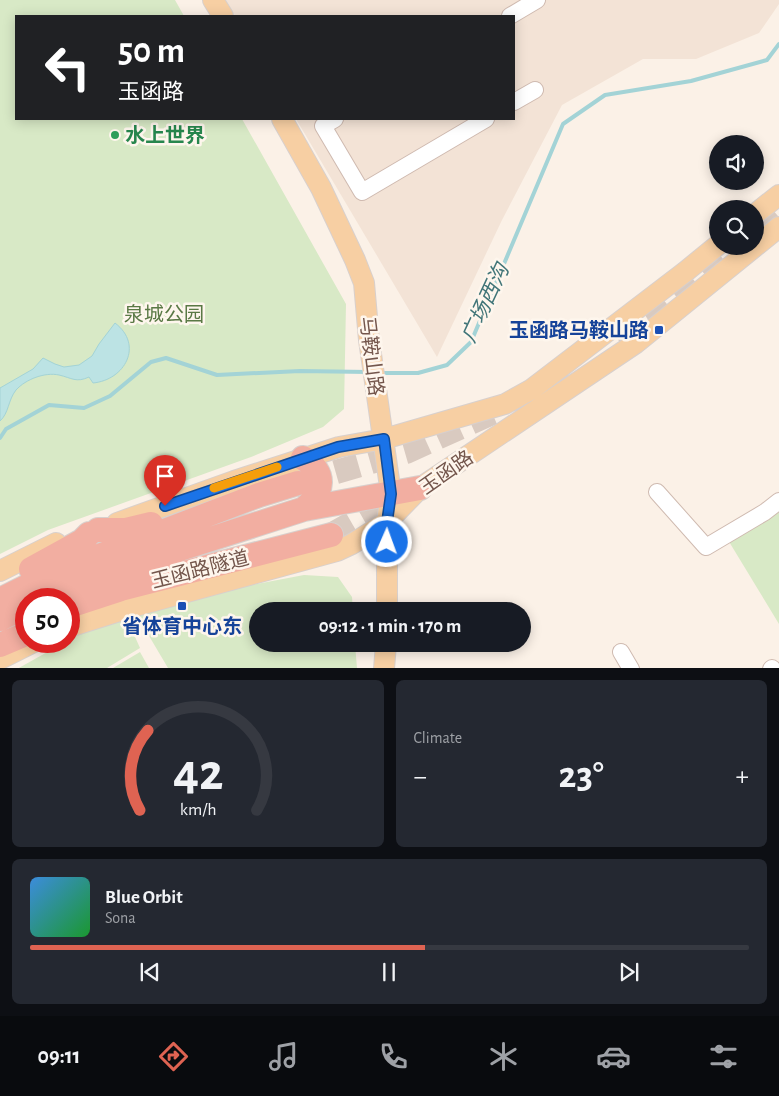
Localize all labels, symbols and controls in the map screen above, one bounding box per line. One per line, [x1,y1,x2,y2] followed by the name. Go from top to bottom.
[118,34,185,69] text: 50 m
[35,35,100,100] icon: left
[118,81,184,103] text: 玉函路
[125,125,205,146] place label: 水上世界
[109,129,121,141] marker: 水上世界
[709,135,764,255] map controls
[709,135,764,190] button: sound
[709,200,764,255] button: search
[457,258,514,346] water label: 广场西沟
[124,303,204,325] park label: 泉城公园
[356,315,387,397] street label: 马鞍山路
[509,319,649,341] place label: 玉函路马鞍山路
[653,324,665,336] marker: 玉函路马鞍山路
[416,447,477,498] street label: 玉函路
[144,455,186,506] pin
[151,462,179,490] icon: arrive
[360,515,412,567] position arrow
[149,547,251,592] street label: 玉函路隧道
[15,588,80,653] speed limit sign: 50
[176,600,188,612] marker: 省体育中心东
[122,615,242,637] place label: 省体育中心东
[319,617,461,636] text: 09:12 · 1 min · 170 m
[414,730,462,746] text: Climate
[172,747,223,799] text: 42
[559,757,604,795] text: 23°
[414,763,427,791] text: −
[736,763,749,791] text: +
[179,801,216,819] text: km/h
[105,888,183,907] text: Blue Orbit
[105,910,136,926] text: Sona
[136,958,164,986] icon: previous
[375,958,403,986] icon: pause
[615,958,643,986] icon: next
[156,1039,191,1074] icon: directions
[266,1039,301,1074] icon: music
[376,1039,411,1074] icon: phone
[486,1039,521,1074] icon: climate
[596,1039,631,1074] icon: car
[706,1039,741,1074] icon: filters
[38,1045,81,1067] text: 09:11

